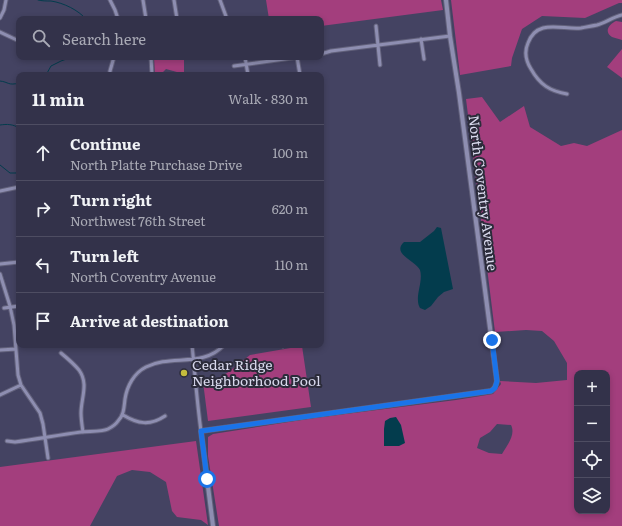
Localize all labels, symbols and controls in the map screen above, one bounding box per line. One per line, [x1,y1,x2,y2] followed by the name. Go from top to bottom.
[16,16,324,60] search box
[30,27,52,49] icon: search
[62,27,146,50] text: Search here
[32,86,84,111] text: 11 min
[228,89,308,108] text: Walk · 830 m
[464,114,503,272] street label: North Coventry Avenue
[70,132,140,155] text: Continue
[32,142,54,164] icon: ahead
[272,143,308,162] text: 100 m
[70,155,242,174] text: North Platte Purchase Drive
[70,188,152,211] text: Turn right
[32,198,54,220] icon: right
[272,199,308,218] text: 620 m
[70,211,206,230] text: Northwest 76th Street
[70,244,139,267] text: Turn left
[32,254,54,276] icon: left
[275,255,308,274] text: 110 m
[70,267,216,286] text: North Coventry Avenue
[70,309,229,332] text: Arrive at destination
[32,310,54,332] icon: arrive
[483,331,501,349] route end
[192,354,321,390] place label: Cedar Ridge Neighborhood Pool
[179,368,189,378] marker: Cedar Ridge Neighborhood Pool
[574,370,610,514] map controls
[574,370,610,406] button: +
[574,406,610,442] button: −
[574,442,610,478] button: locate
[198,470,216,488] route start
[574,478,610,514] button: layers

